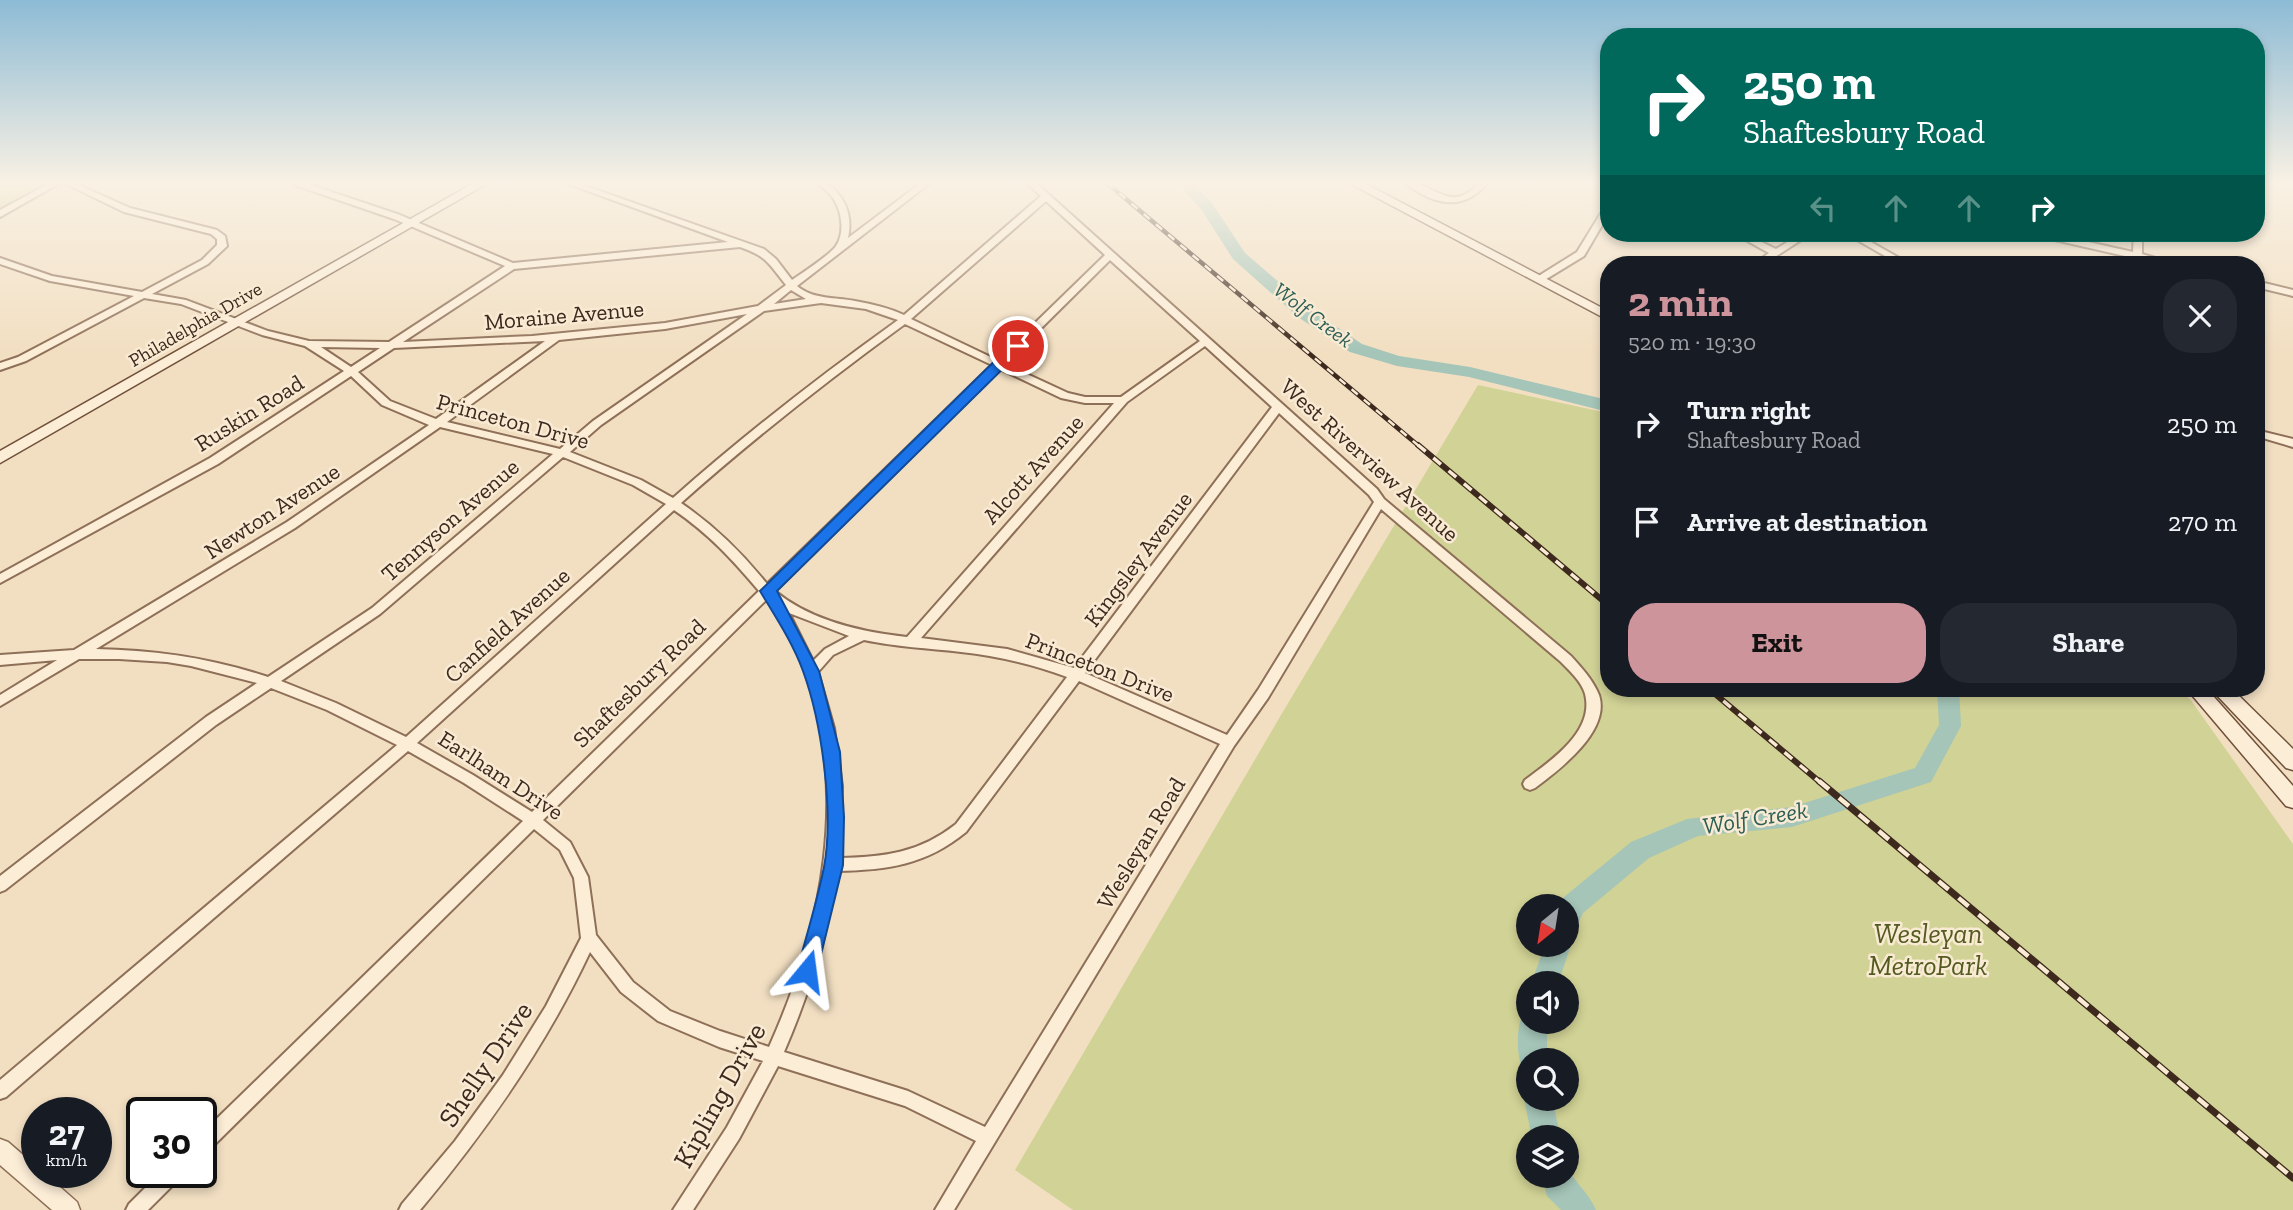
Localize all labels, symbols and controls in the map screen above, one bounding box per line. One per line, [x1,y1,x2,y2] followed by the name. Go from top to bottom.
[1743,53,1875,112] text: 250 m
[1628,56,1719,147] icon: right
[1743,113,1985,151] text: Shaftesbury Road
[1804,189,1842,227] icon: left
[1877,189,1915,227] icon: ahead
[1950,189,1988,227] icon: ahead
[2023,189,2061,227] icon: right
[1628,276,1733,327] text: 2 min
[124,277,266,372] street label: Philadelphia Drive
[1269,277,1358,352] water label: Wolf Creek
[2163,279,2237,353] button: close
[483,294,645,336] street label: Moraine Avenue
[988,316,1048,376] pin
[999,327,1037,365] icon: arrive
[1628,328,1756,356] text: 520 m · 19:30
[189,368,309,458] street label: Ruskin Road
[1275,373,1465,547] street label: West Riverview Avenue
[434,387,592,455] street label: Princeton Drive
[1687,394,1810,426] text: Turn right
[1628,405,1666,443] icon: right
[976,408,1090,530] street label: Alcott Avenue
[2167,408,2237,440] text: 250 m
[1687,426,1861,454] text: Shaftesbury Road
[375,453,525,587] street label: Tennyson Avenue
[199,457,345,565] street label: Newton Avenue
[1078,486,1198,632] street label: Kingsley Avenue
[1628,503,1666,541] icon: arrive
[1687,506,1927,538] text: Arrive at destination
[2168,506,2237,538] text: 270 m
[438,561,576,689] street label: Canfield Avenue
[1628,603,1926,683] button: Exit
[1940,603,2237,683] button: Share
[567,612,711,753] street label: Shaftesbury Road
[1022,626,1178,708] street label: Princeton Drive
[433,724,569,826] street label: Earlham Drive
[1091,772,1191,914] street label: Wesleyan Road
[1701,795,1810,840] water label: Wolf Creek
[1516,894,1578,957] north arrow
[1516,894,1579,1188] map controls
[1868,917,1988,982] park label: Wesleyan MetroPark
[770,934,844,1008] position arrow
[1516,971,1579,1034] button: sound
[431,995,539,1133] street label: Shelly Drive
[666,1017,773,1173] street label: Kipling Drive
[1516,1048,1579,1111] button: search
[126,1097,217,1188] speed limit sign: 30
[48,1112,85,1154] text: 27
[1516,1125,1579,1188] button: layers
[46,1149,87,1171] text: km/h

